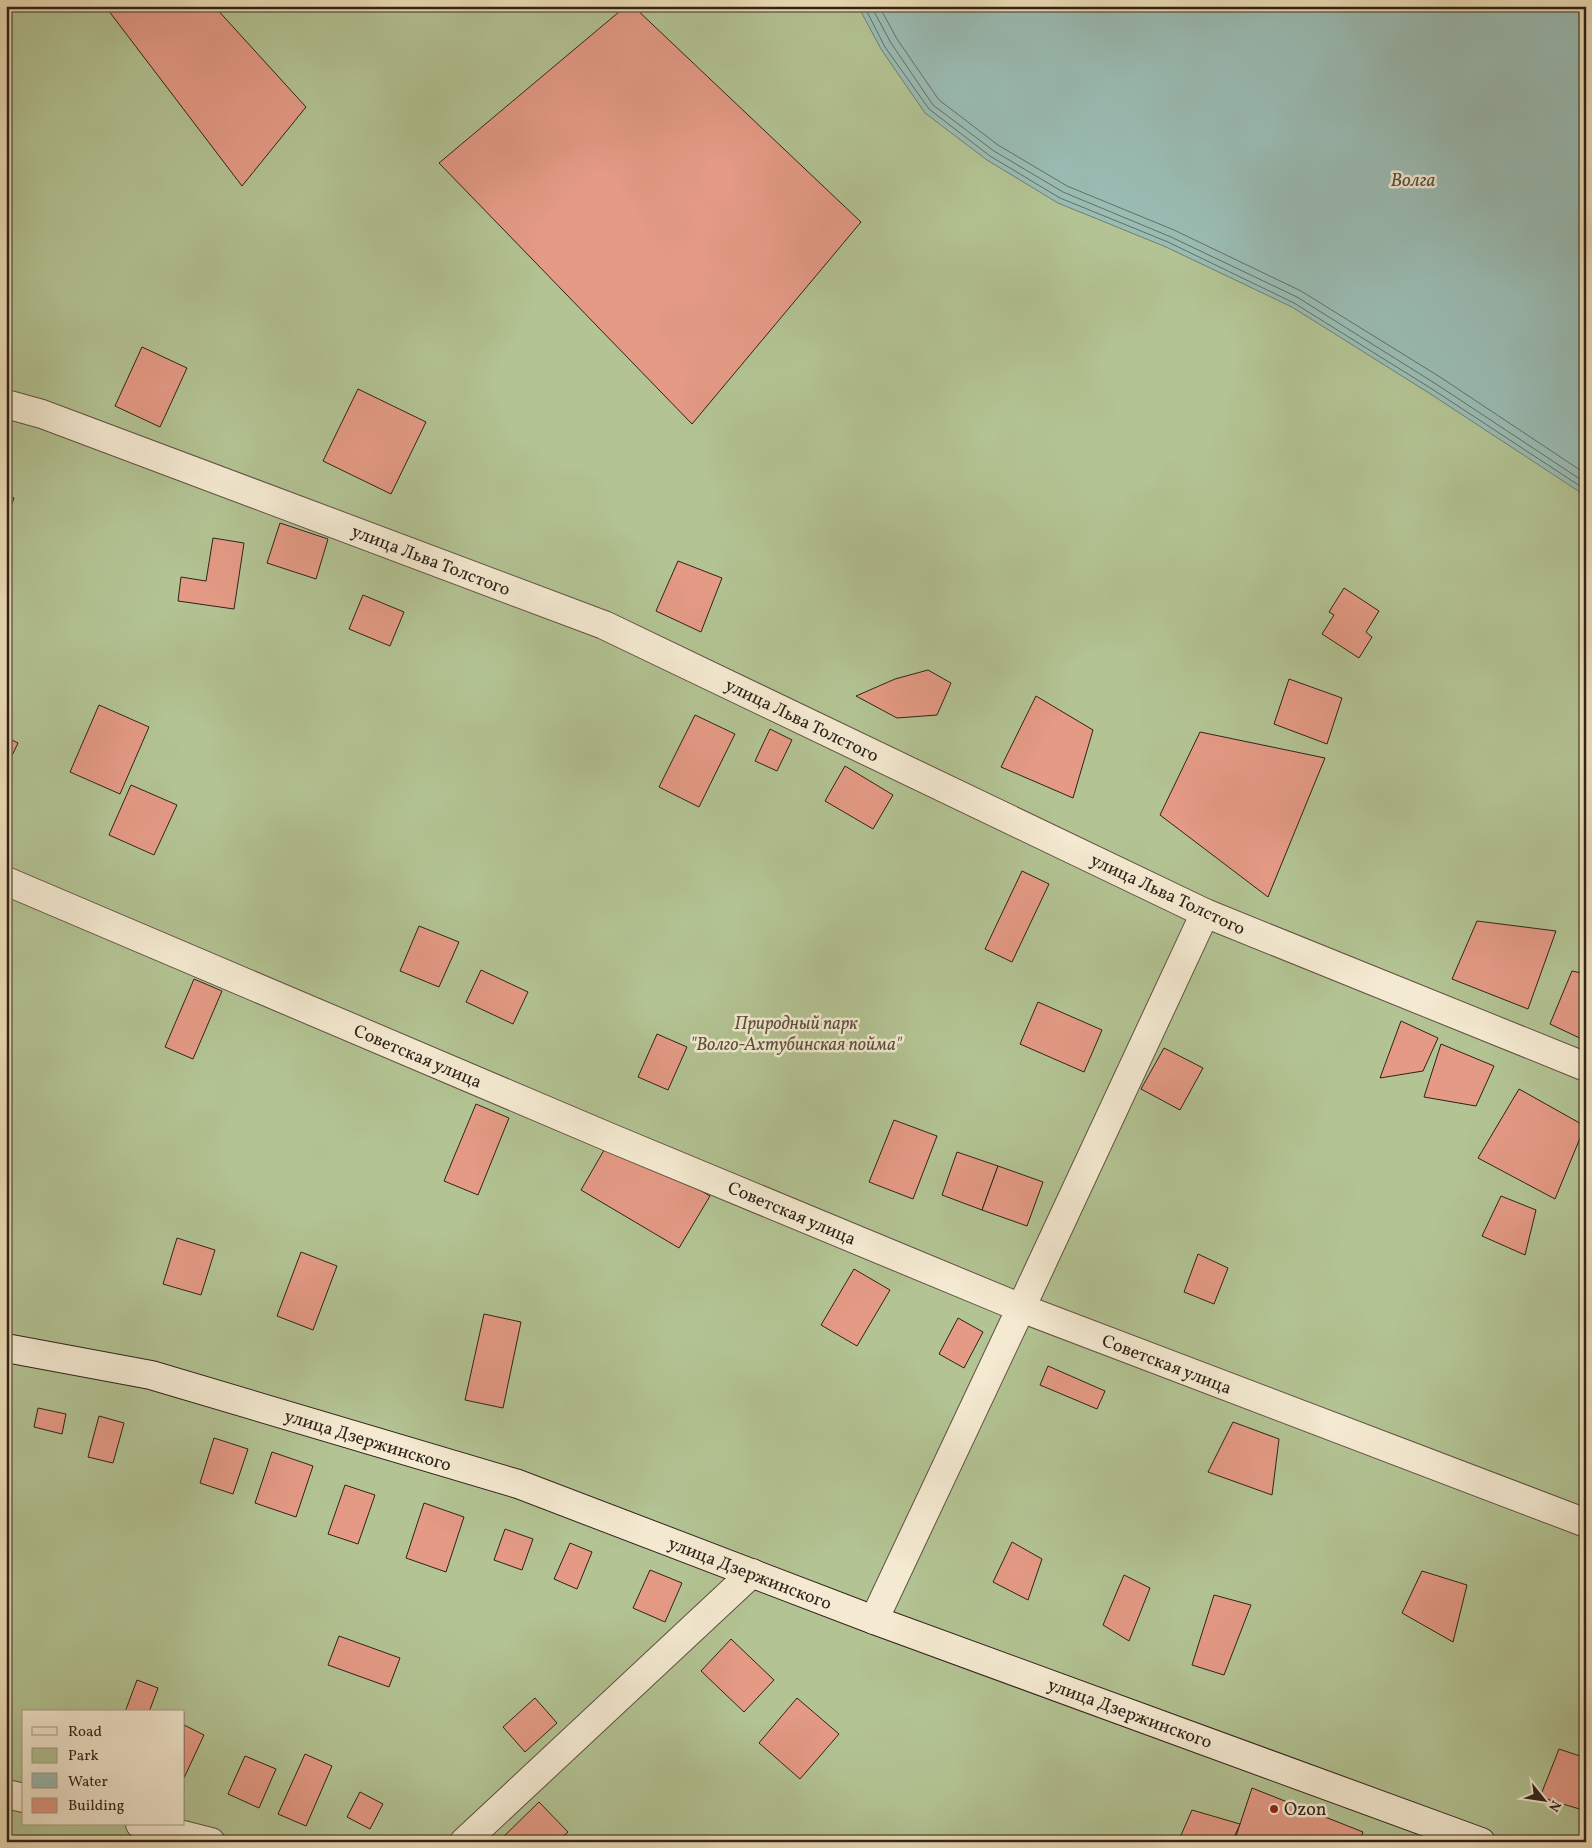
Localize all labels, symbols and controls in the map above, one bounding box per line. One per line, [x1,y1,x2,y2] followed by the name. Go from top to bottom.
[1390,168,1436,194] water label: Волга
[347,520,514,603] street label: улица Льва Толстого
[720,673,883,770] street label: улица Льва Толстого
[1086,848,1249,942] street label: улица Льва Толстого
[690,1012,903,1058] park label: Природный парк "Волго-Ахтубинская пойма"
[349,1019,485,1096] street label: Советская улица
[723,1176,859,1253] street label: Советская улица
[1098,1329,1235,1402] street label: Советская улица
[281,1404,454,1479] street label: улица Дзержинского
[664,1532,835,1617] street label: улица Дзержинского
[1044,1673,1215,1756] street label: улица Дзержинского
[22,1710,185,1826] legend
[68,1722,102,1743] text: Road
[68,1746,99,1767] text: Park
[68,1772,108,1793] text: Water
[1520,1776,1570,1826] north arrow
[68,1796,125,1817] text: Building
[1543,1797,1565,1815] text: N
[1284,1798,1327,1823] place label: Ozon
[1268,1803,1280,1815] marker: Ozon

